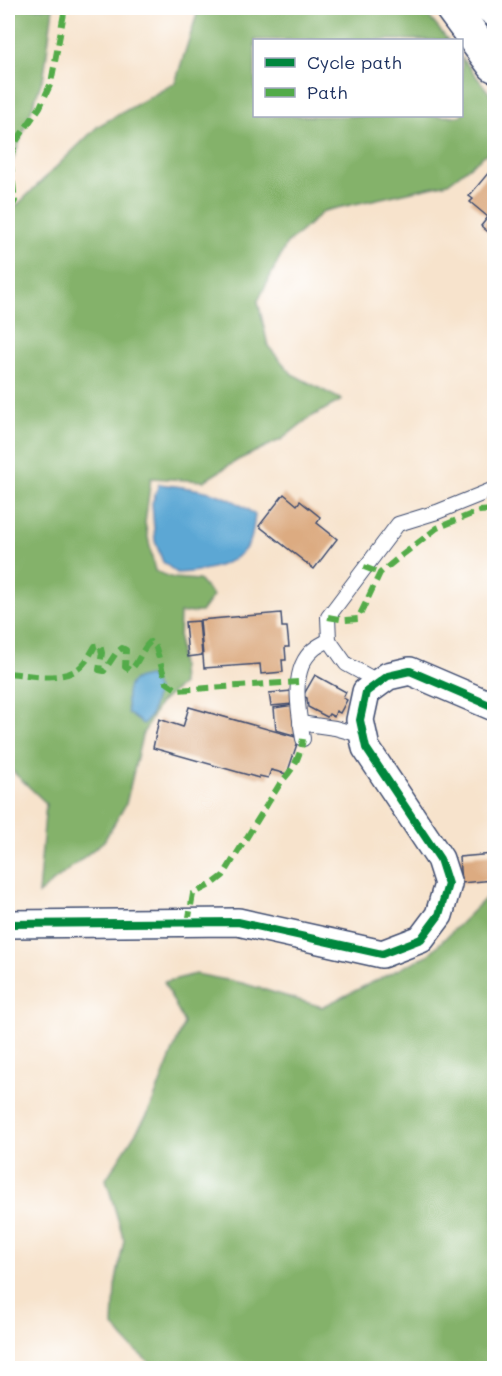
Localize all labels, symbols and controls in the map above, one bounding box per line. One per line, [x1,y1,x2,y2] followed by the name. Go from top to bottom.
[253,39,463,117] legend
[307,50,402,74] text: Cycle path
[307,80,347,104] text: Path

